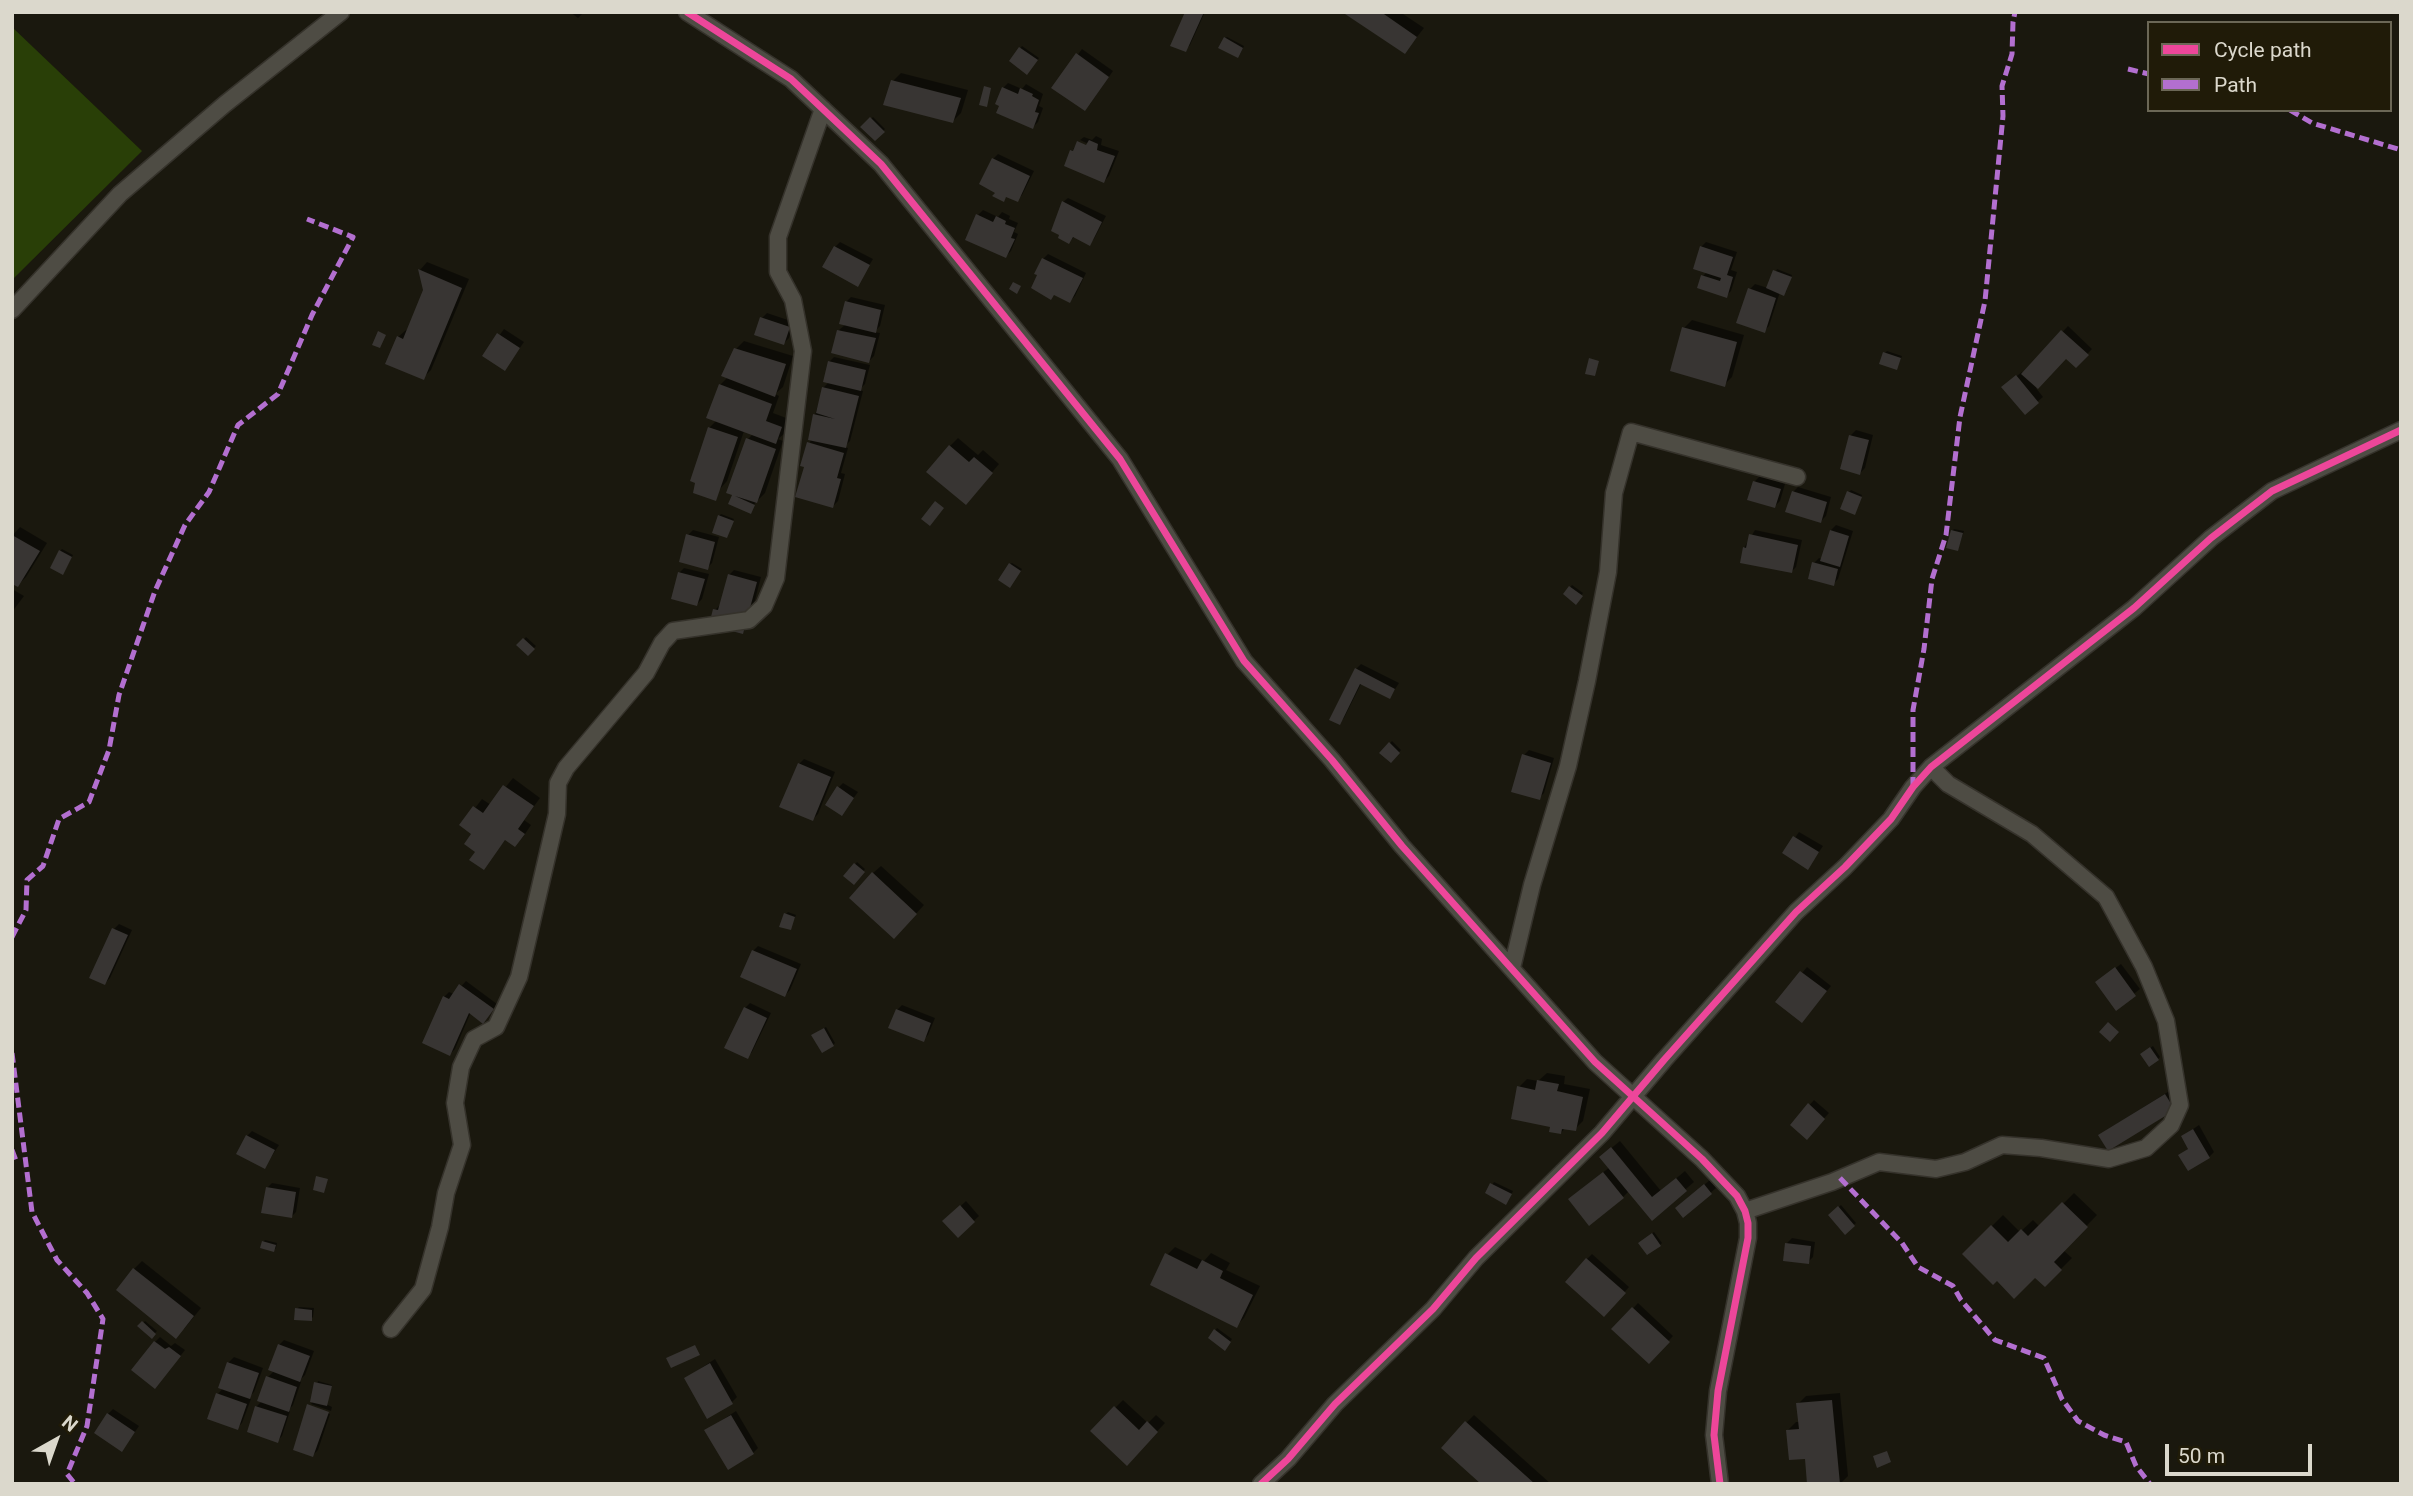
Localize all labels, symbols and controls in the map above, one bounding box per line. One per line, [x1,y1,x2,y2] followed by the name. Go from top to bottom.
[2147,21,2392,112] legend
[2214,38,2312,62] text: Cycle path
[2214,73,2257,97] text: Path
[21,1405,91,1475] north arrow
[57,1410,82,1437] text: N
[2168,1430,2315,1474] scale bar
[2178,1444,2225,1468] text: 50 m

